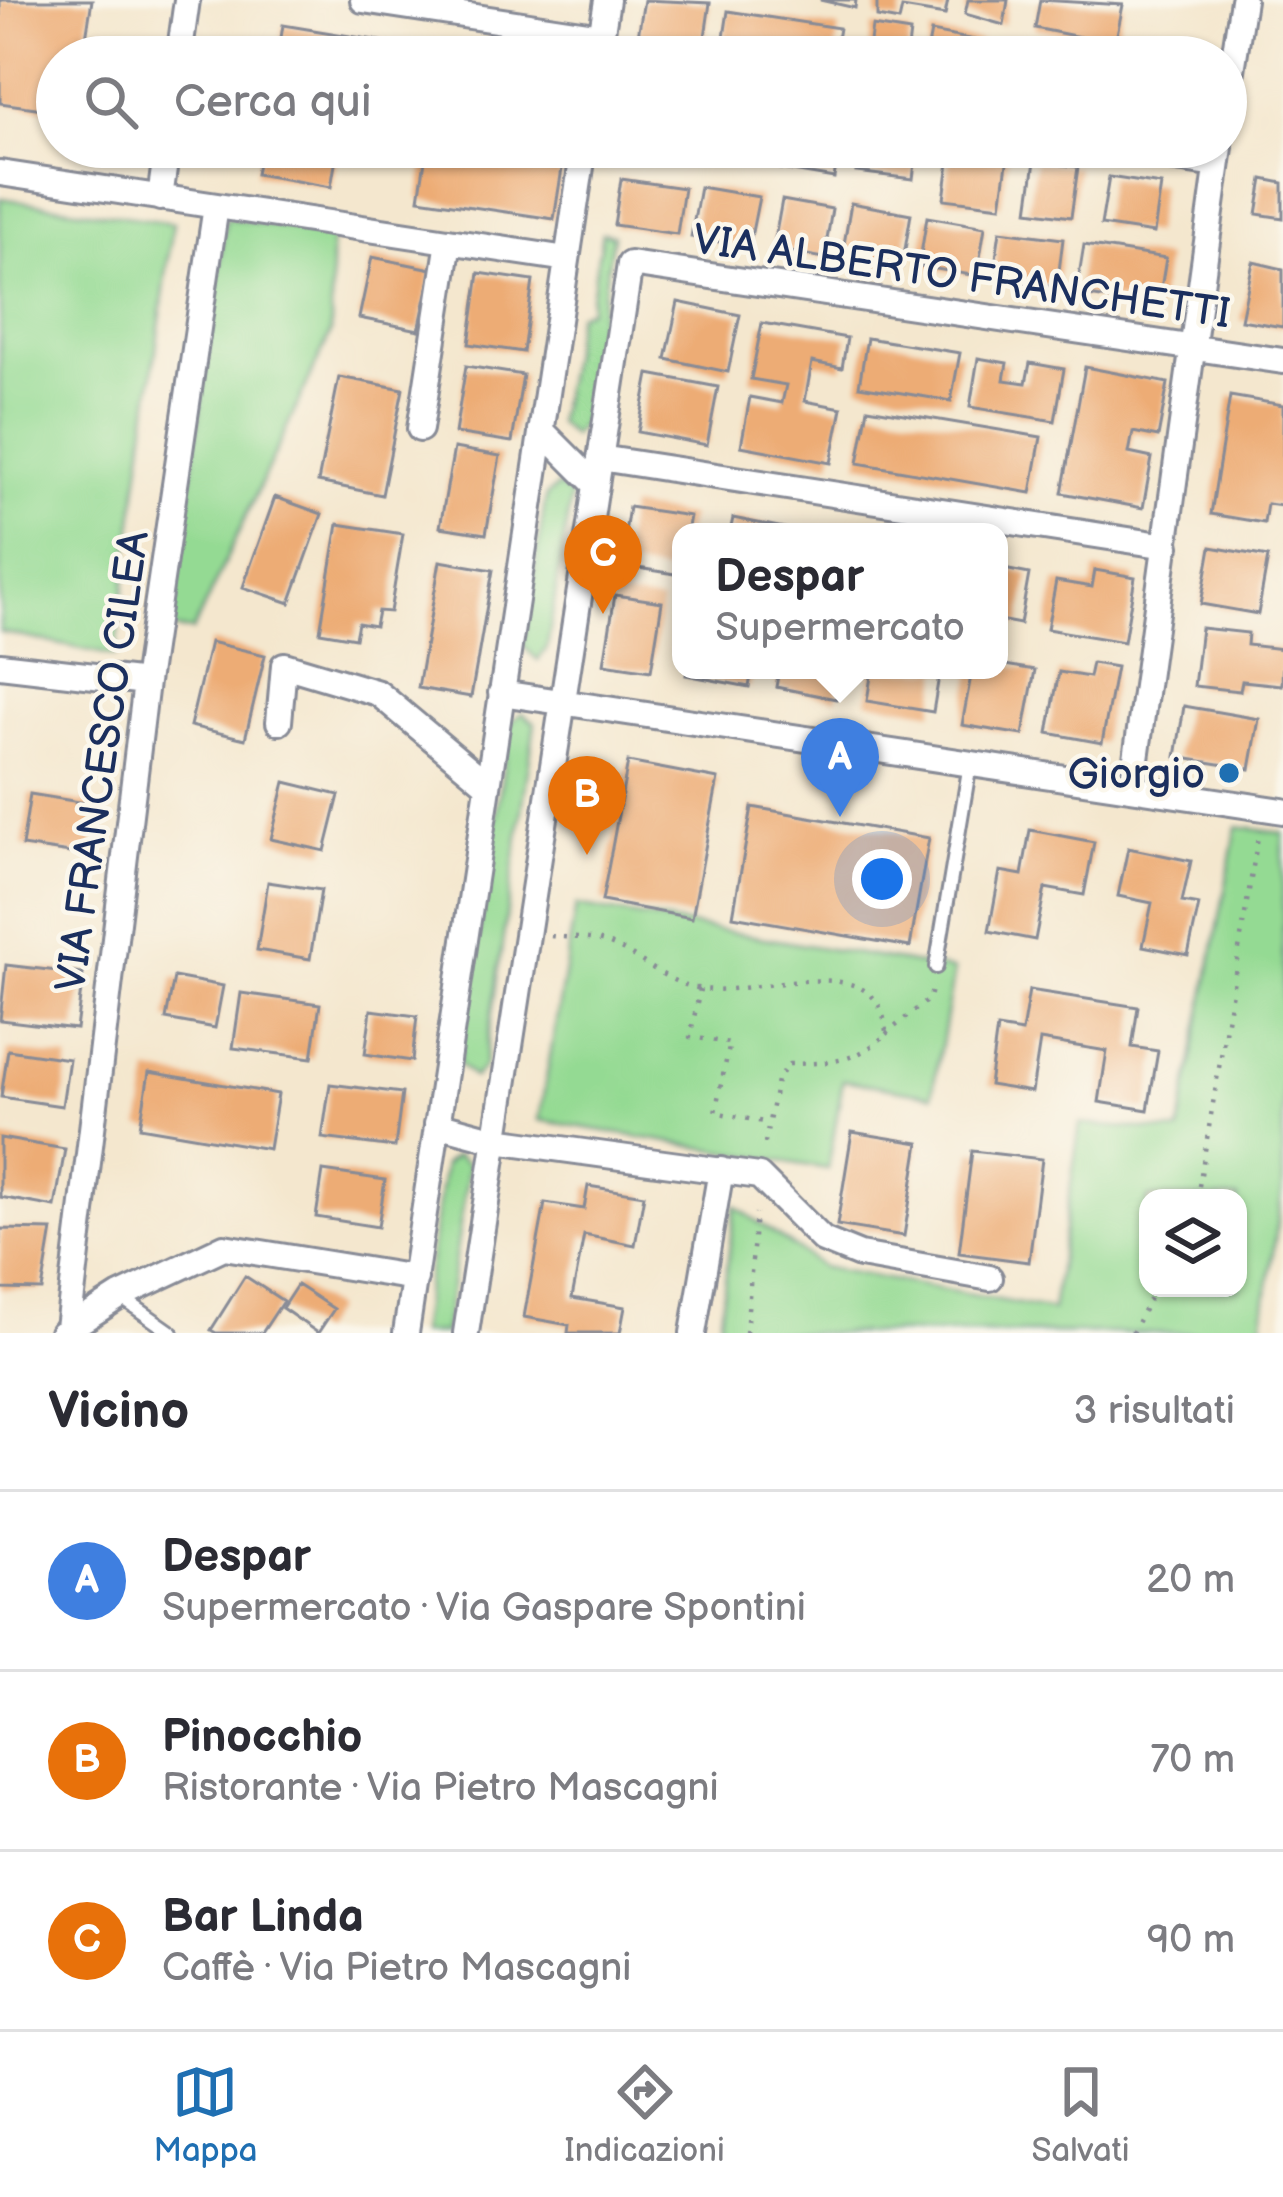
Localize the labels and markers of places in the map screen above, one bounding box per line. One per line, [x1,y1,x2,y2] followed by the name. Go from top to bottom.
[564,515,642,614] pin: C
[801,718,879,817] pin: A
[1068,750,1205,801] place label: Giorgio
[548,756,626,855] pin: B
[1216,760,1242,786] marker: Giorgio

